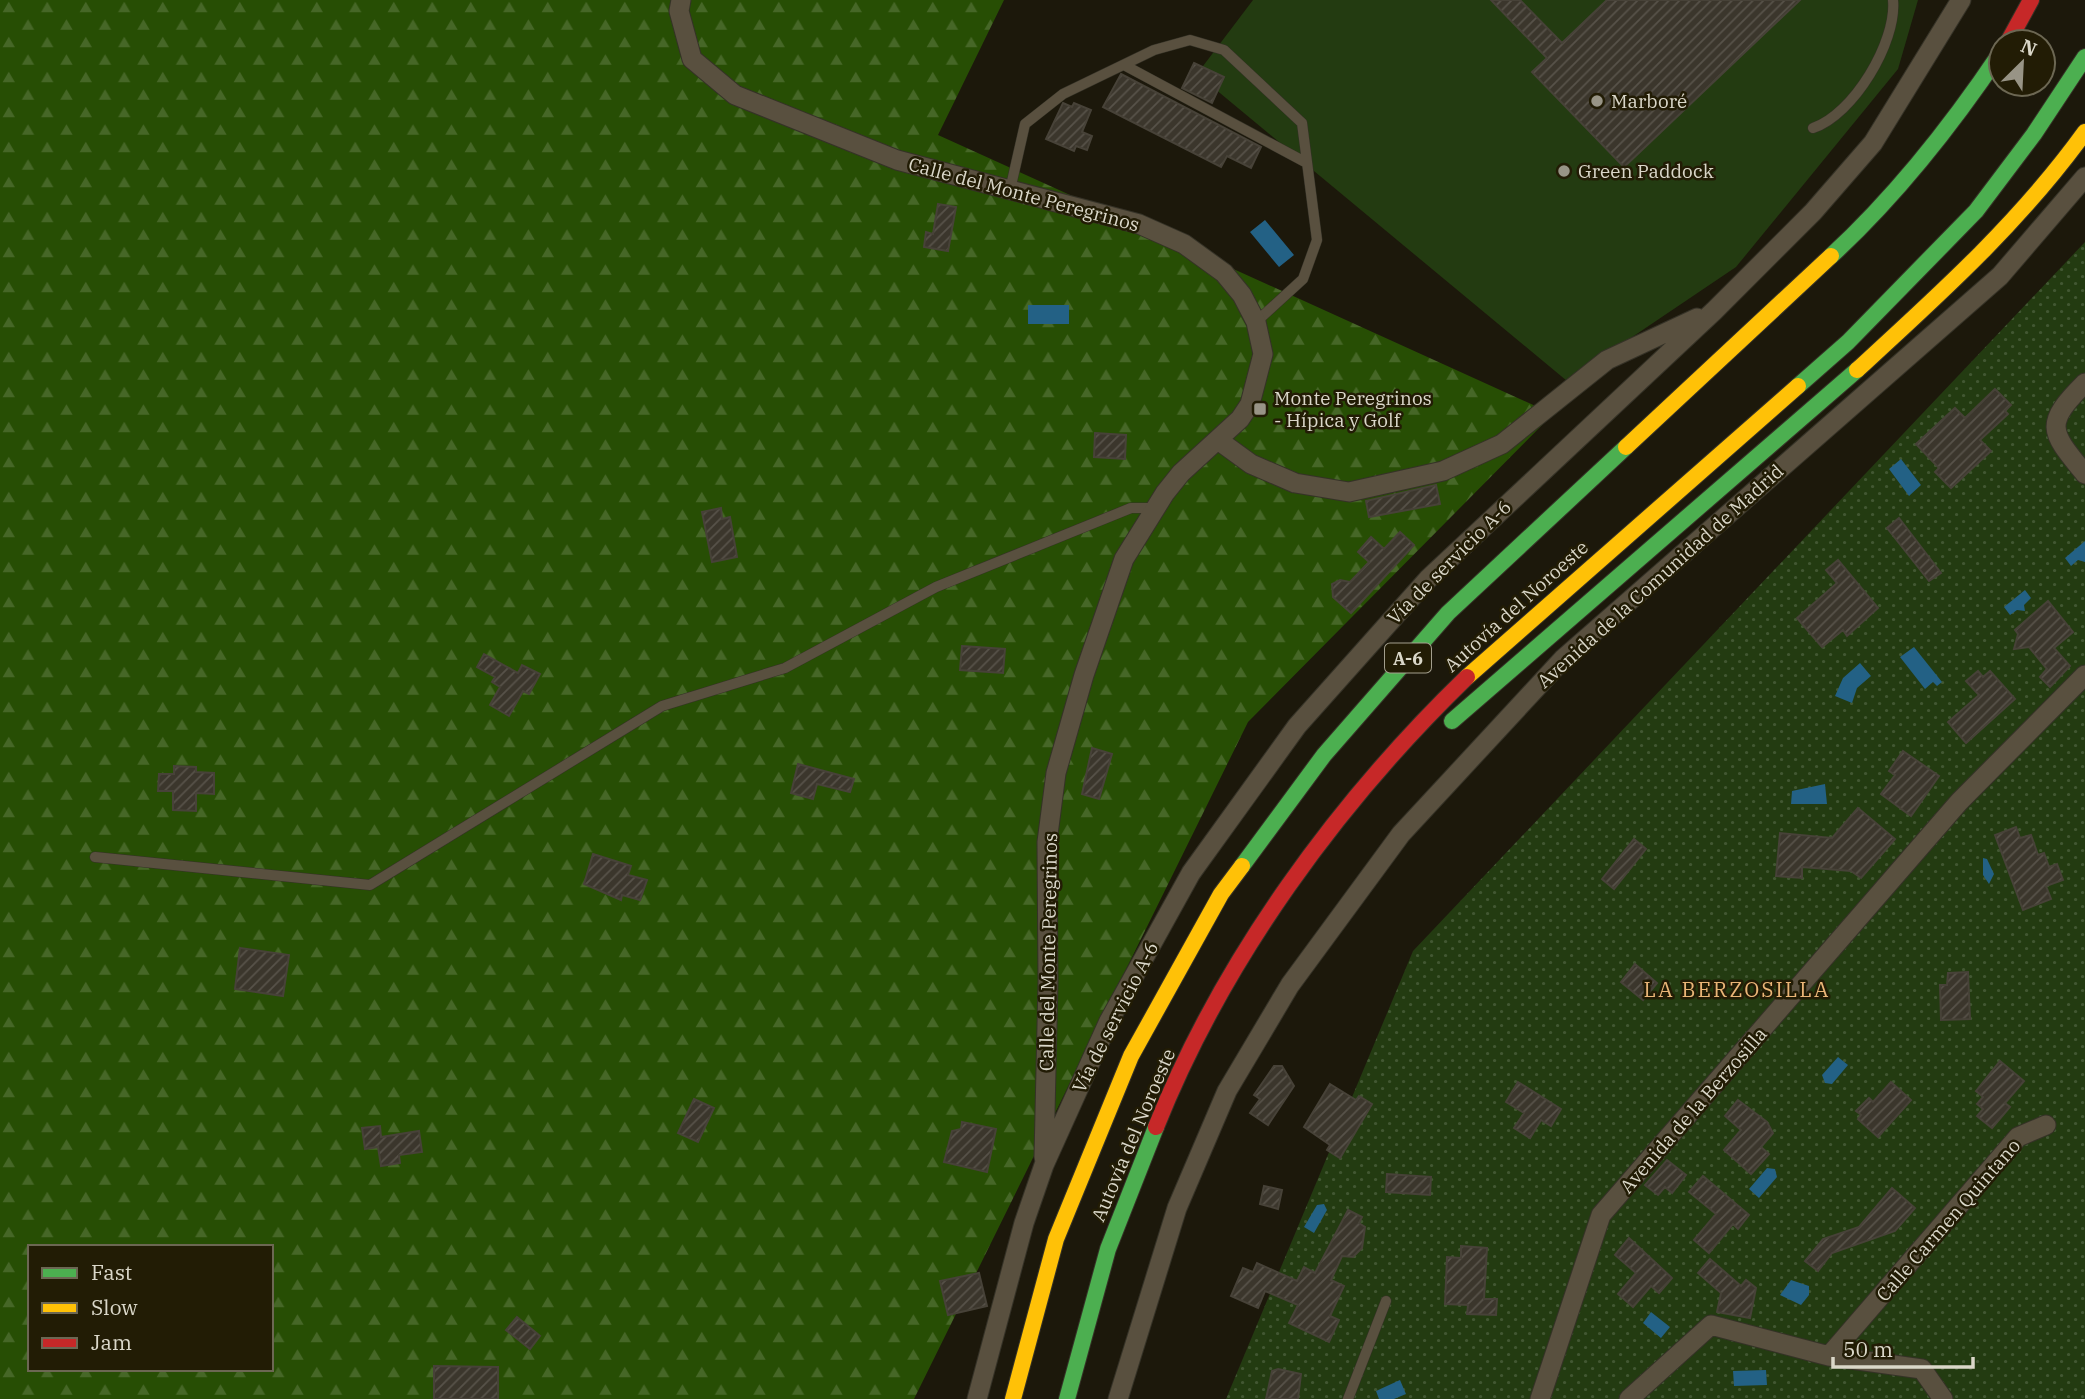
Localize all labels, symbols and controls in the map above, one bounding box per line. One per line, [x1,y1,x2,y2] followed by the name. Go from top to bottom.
[1987,28,2057,98] north arrow
[2017,33,2041,61] text: N
[1611,89,1687,113] place label: Marboré
[1589,93,1605,109] marker: Marboré
[906,152,1142,236] street label: Calle del Monte Peregrinos
[1578,159,1714,183] place label: Green Paddock
[1556,163,1572,179] marker: Green Paddock
[1274,386,1432,432] place label: Monte Peregrinos - Hípica y Golf
[1252,401,1268,417] marker: Monte Peregrinos - Hípica y Golf
[1532,459,1788,693] street label: Avenida de la Comunidad de Madrid
[1382,495,1516,629] street label: Vía de servicio A-6
[1439,535,1593,677] street label: Autovía del Noroeste
[1385,644,1431,672] road number: A-6
[1034,833,1062,1071] street label: Calle del Monte Peregrinos
[1067,938,1163,1096] street label: Vía de servicio A-6
[1644,975,1830,1003] district label: LA BERZOSILLA
[1614,1022,1772,1198] street label: Avenida de la Berzosilla
[1086,1045,1180,1225] street label: Autovía del Noroeste
[1871,1134,2025,1306] street label: Calle Carmen Quintano
[28,1245,273,1371] legend
[91,1258,132,1286] text: Fast
[91,1293,138,1321] text: Slow
[1833,1326,1973,1370] scale bar
[91,1328,132,1356] text: Jam
[1843,1335,1893,1363] text: 50 m

